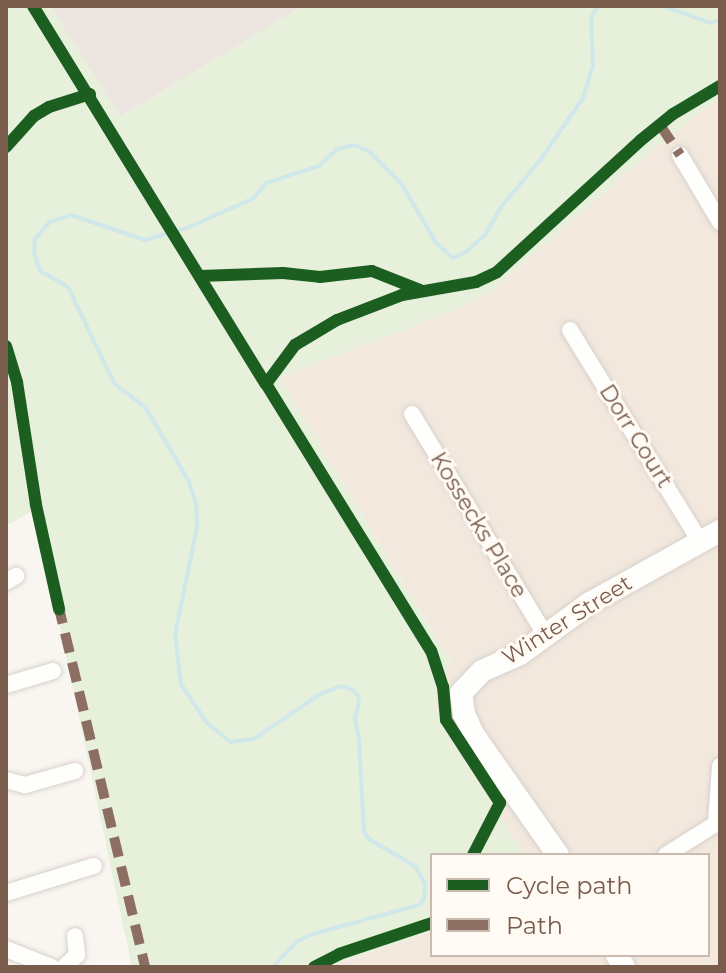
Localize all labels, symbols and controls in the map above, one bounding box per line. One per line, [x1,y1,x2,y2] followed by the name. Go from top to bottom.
[594,379,678,493] street label: Dorr Court
[425,447,533,603] street label: Kossecks Place
[497,570,637,670] street label: Winter Street
[430,853,710,957] legend
[506,871,633,900] text: Cycle path
[506,911,563,940] text: Path

